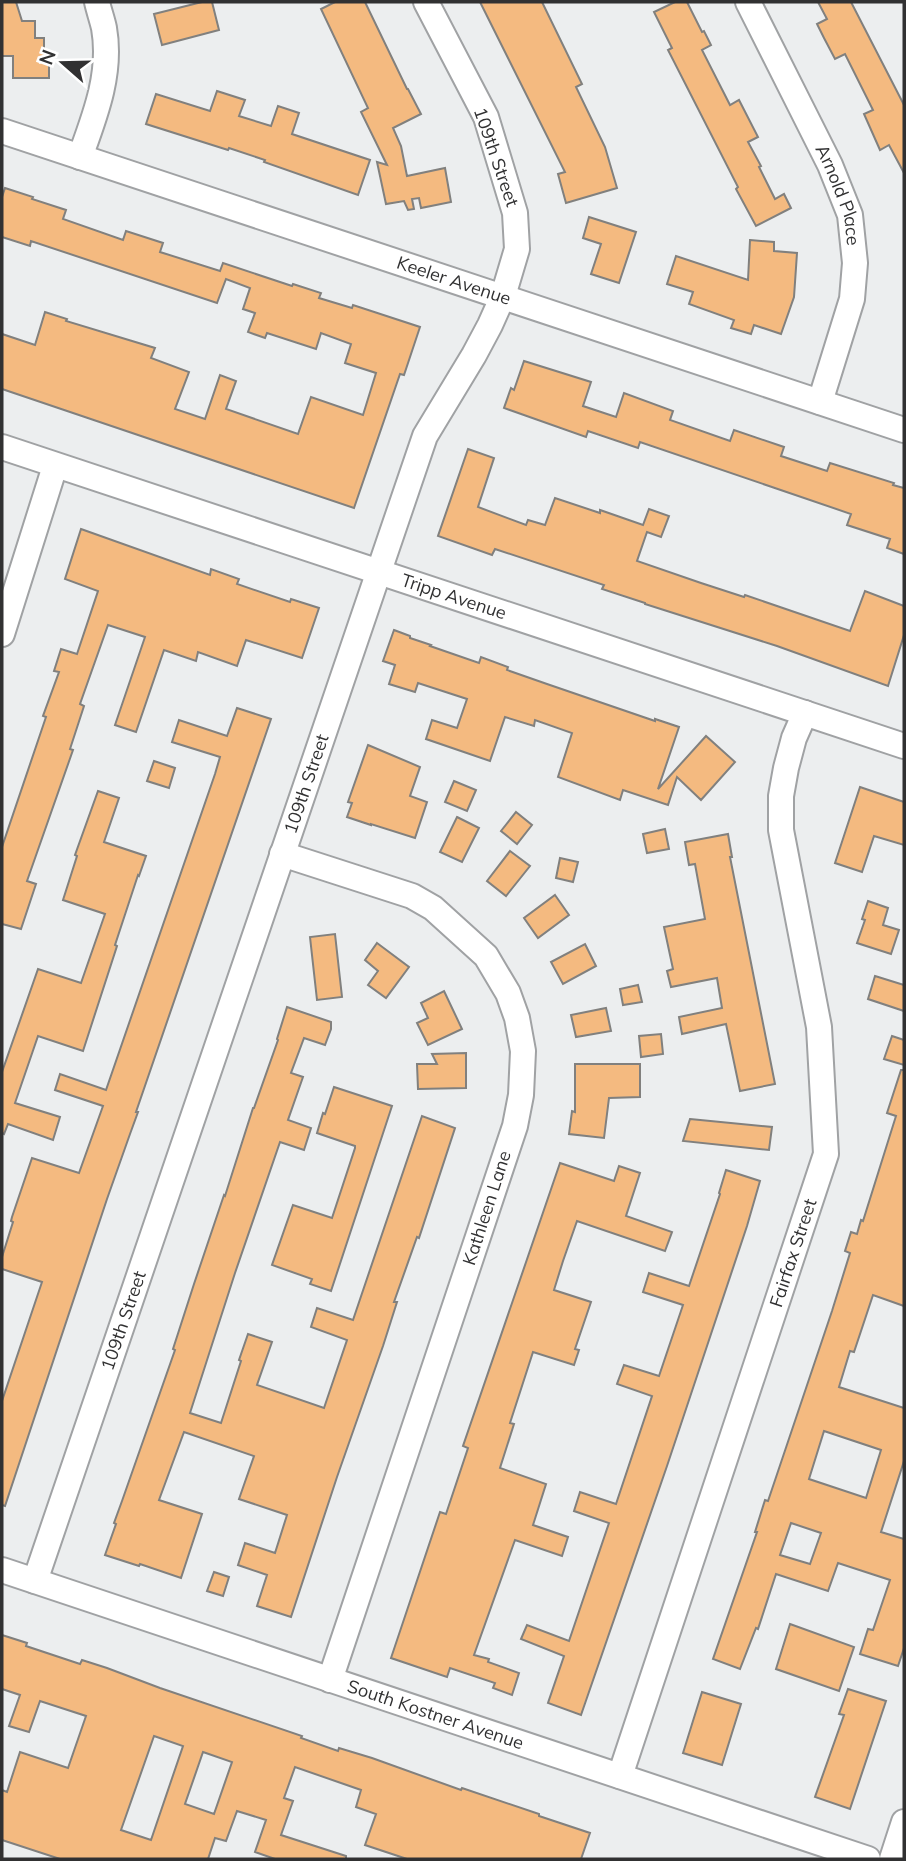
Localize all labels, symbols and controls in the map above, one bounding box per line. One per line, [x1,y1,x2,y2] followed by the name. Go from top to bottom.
[28,28,98,98] north arrow
[33,46,61,68] text: N
[469,104,524,210] street label: 109th Street
[811,141,865,247] street label: Arnold Place
[394,251,514,310] street label: Keeler Avenue
[398,568,510,624] street label: Tripp Avenue
[278,731,334,837] street label: 109th Street
[457,1148,516,1268] street label: Kathleen Lane
[764,1196,821,1310] street label: Fairfax Street
[96,1268,151,1373] street label: 109th Street
[345,1674,527,1754] street label: South Kostner Avenue

